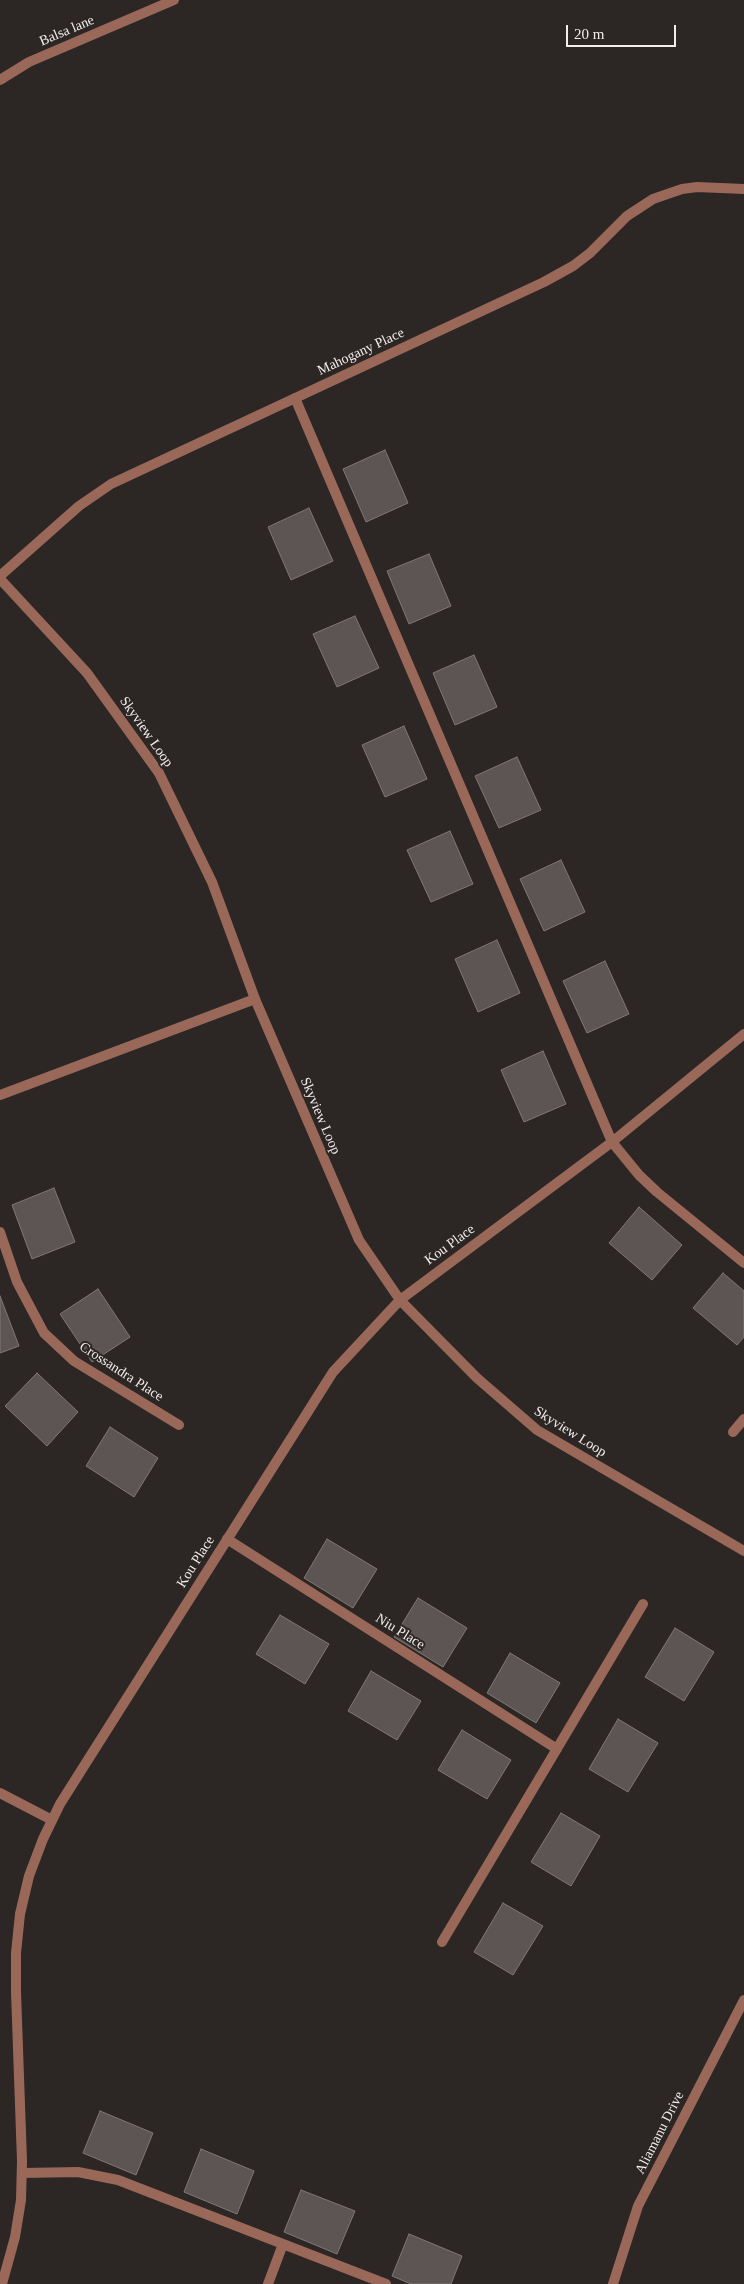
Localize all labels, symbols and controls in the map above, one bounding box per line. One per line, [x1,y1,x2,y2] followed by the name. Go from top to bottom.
[37,12,97,50] street label: Balsa lane
[569,15,679,47] scale bar
[574,26,604,42] text: 20 m
[315,325,407,379] street label: Mahogany Place
[116,694,176,770] street label: Skyview Loop
[296,1075,344,1157] street label: Skyview Loop
[422,1221,478,1269] street label: Kou Place
[76,1339,166,1405] street label: Crossandra Place
[531,1403,609,1461] street label: Skyview Loop
[174,1533,218,1591] street label: Kou Place
[372,1610,428,1654] street label: Niu Place
[632,2089,688,2177] street label: Aliamanu Drive

